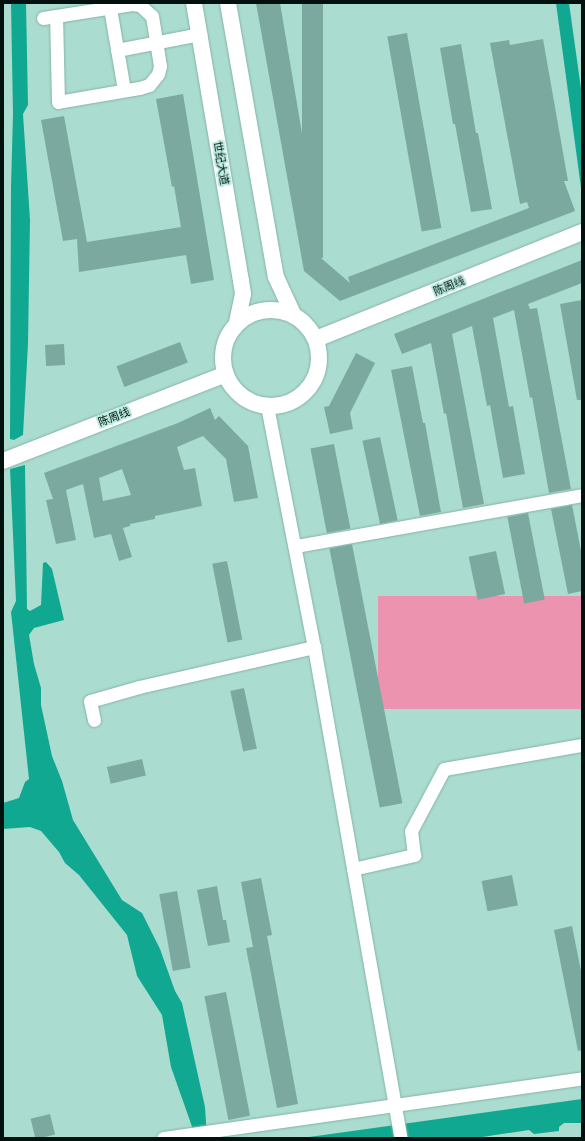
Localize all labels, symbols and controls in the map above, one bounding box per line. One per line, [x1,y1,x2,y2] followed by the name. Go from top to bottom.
[211,140,231,186] street label: 世纪大道
[431,274,467,298] street label: 陈周线
[96,405,132,429] street label: 陈周线

